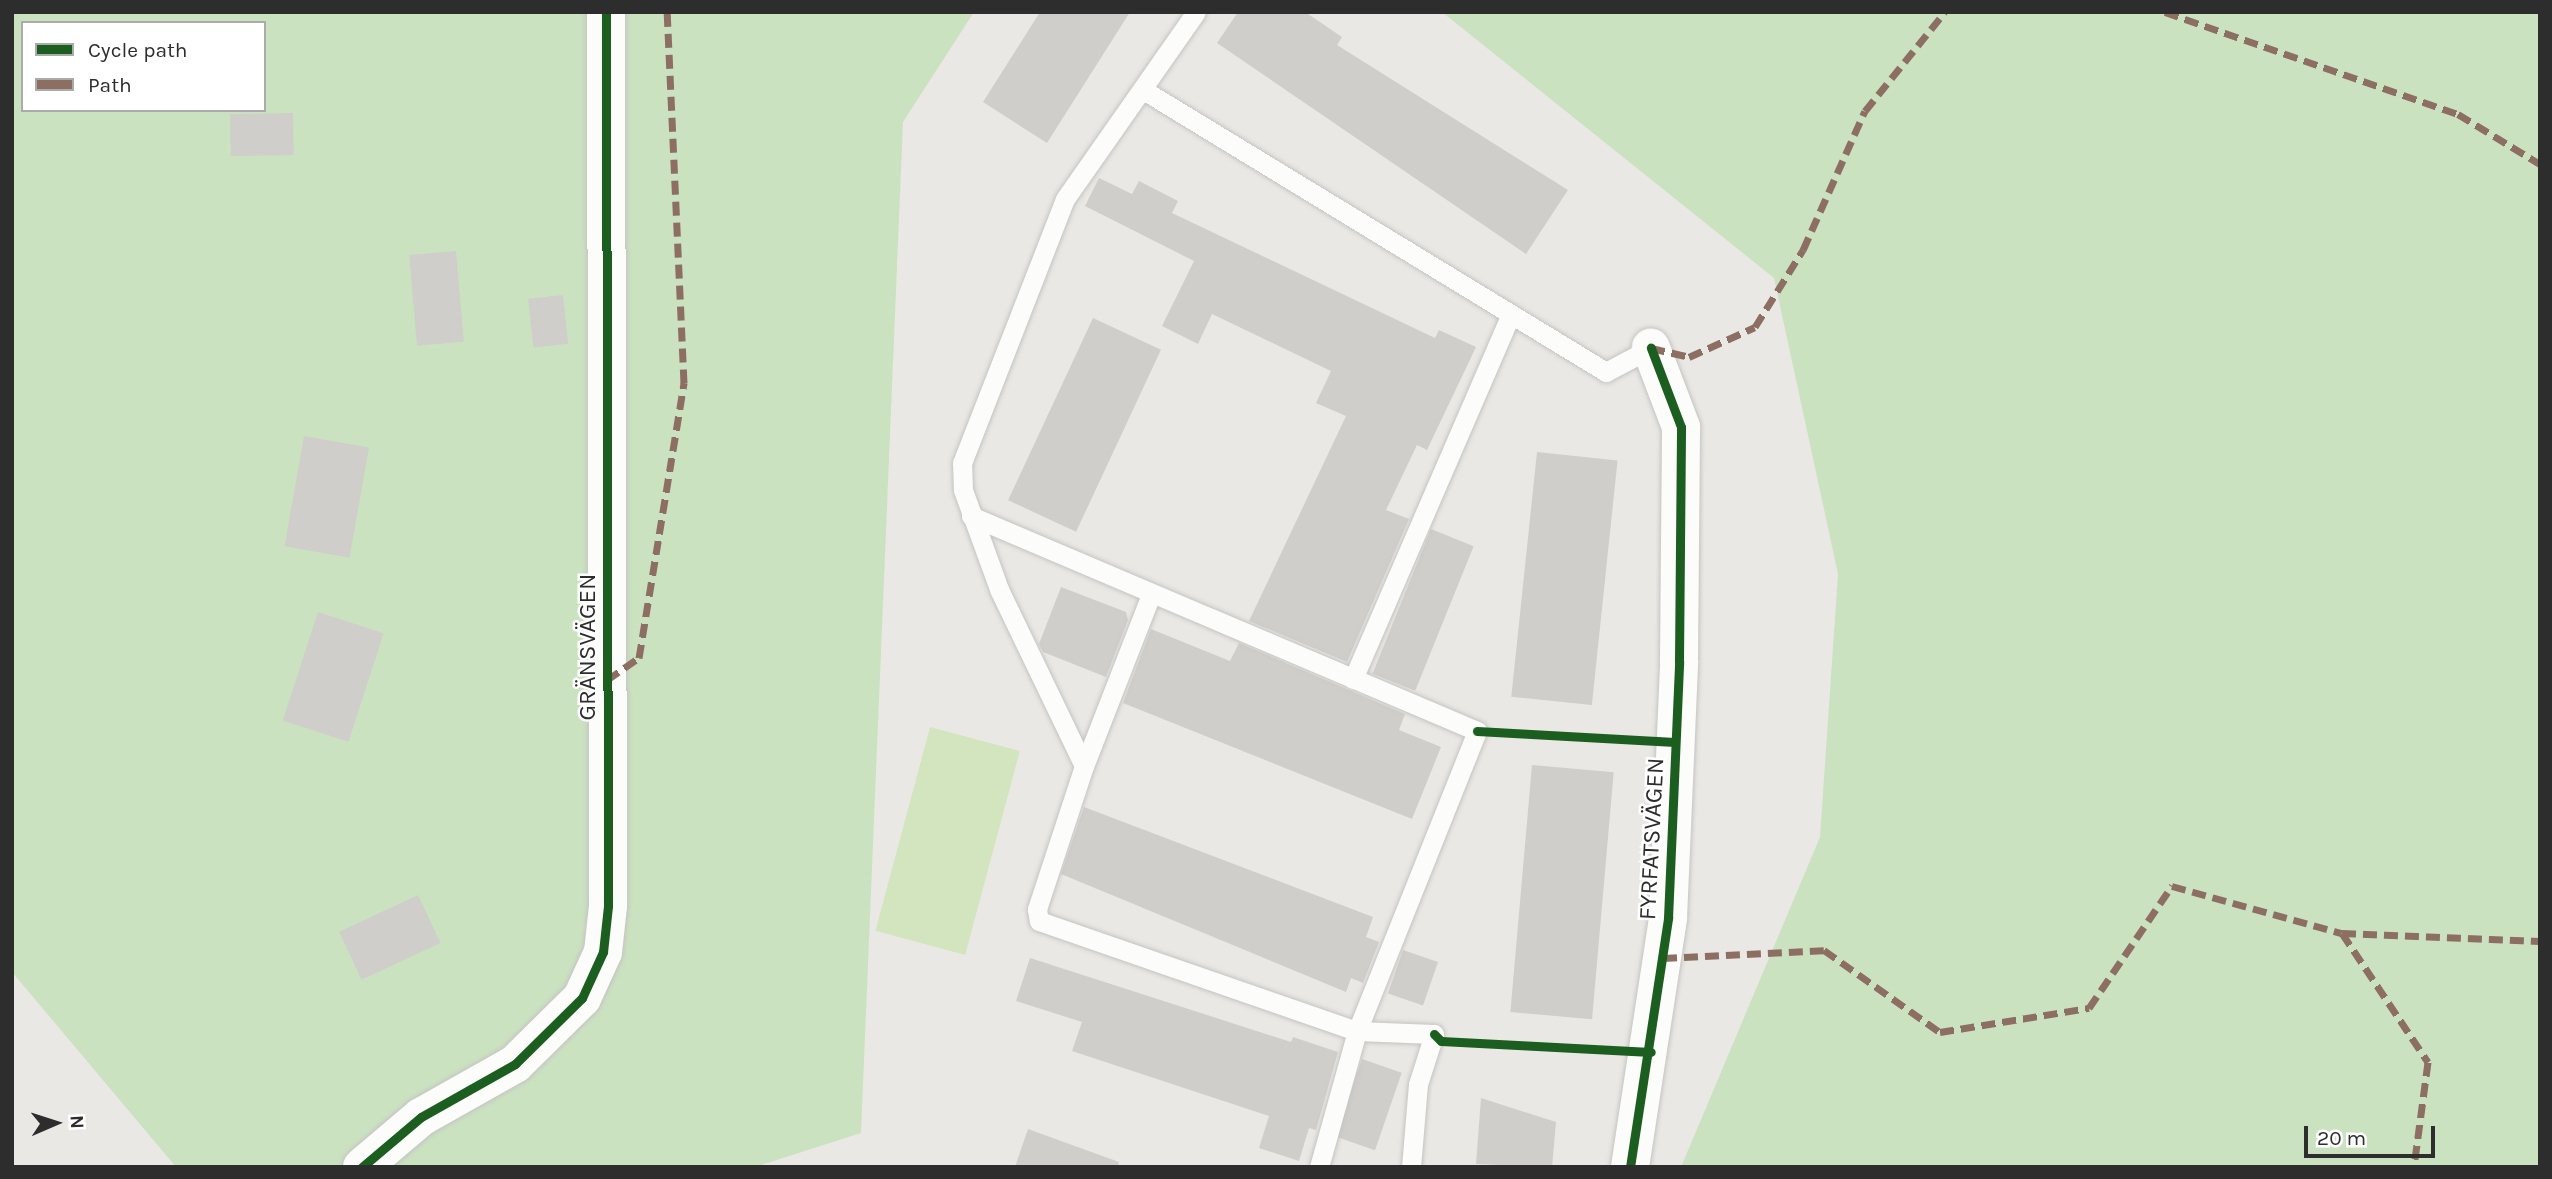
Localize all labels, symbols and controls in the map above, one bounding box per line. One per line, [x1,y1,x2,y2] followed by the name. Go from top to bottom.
[21,21,266,112] legend
[88,38,188,62] text: Cycle path
[88,73,132,97] text: Path
[574,574,602,720] street label: GRÄNSVÄGEN
[1633,757,1671,921] street label: FYRFATSVÄGEN
[21,1088,91,1158] north arrow
[2307,1112,2438,1156] scale bar
[66,1115,88,1129] text: N
[2317,1126,2366,1150] text: 20 m

